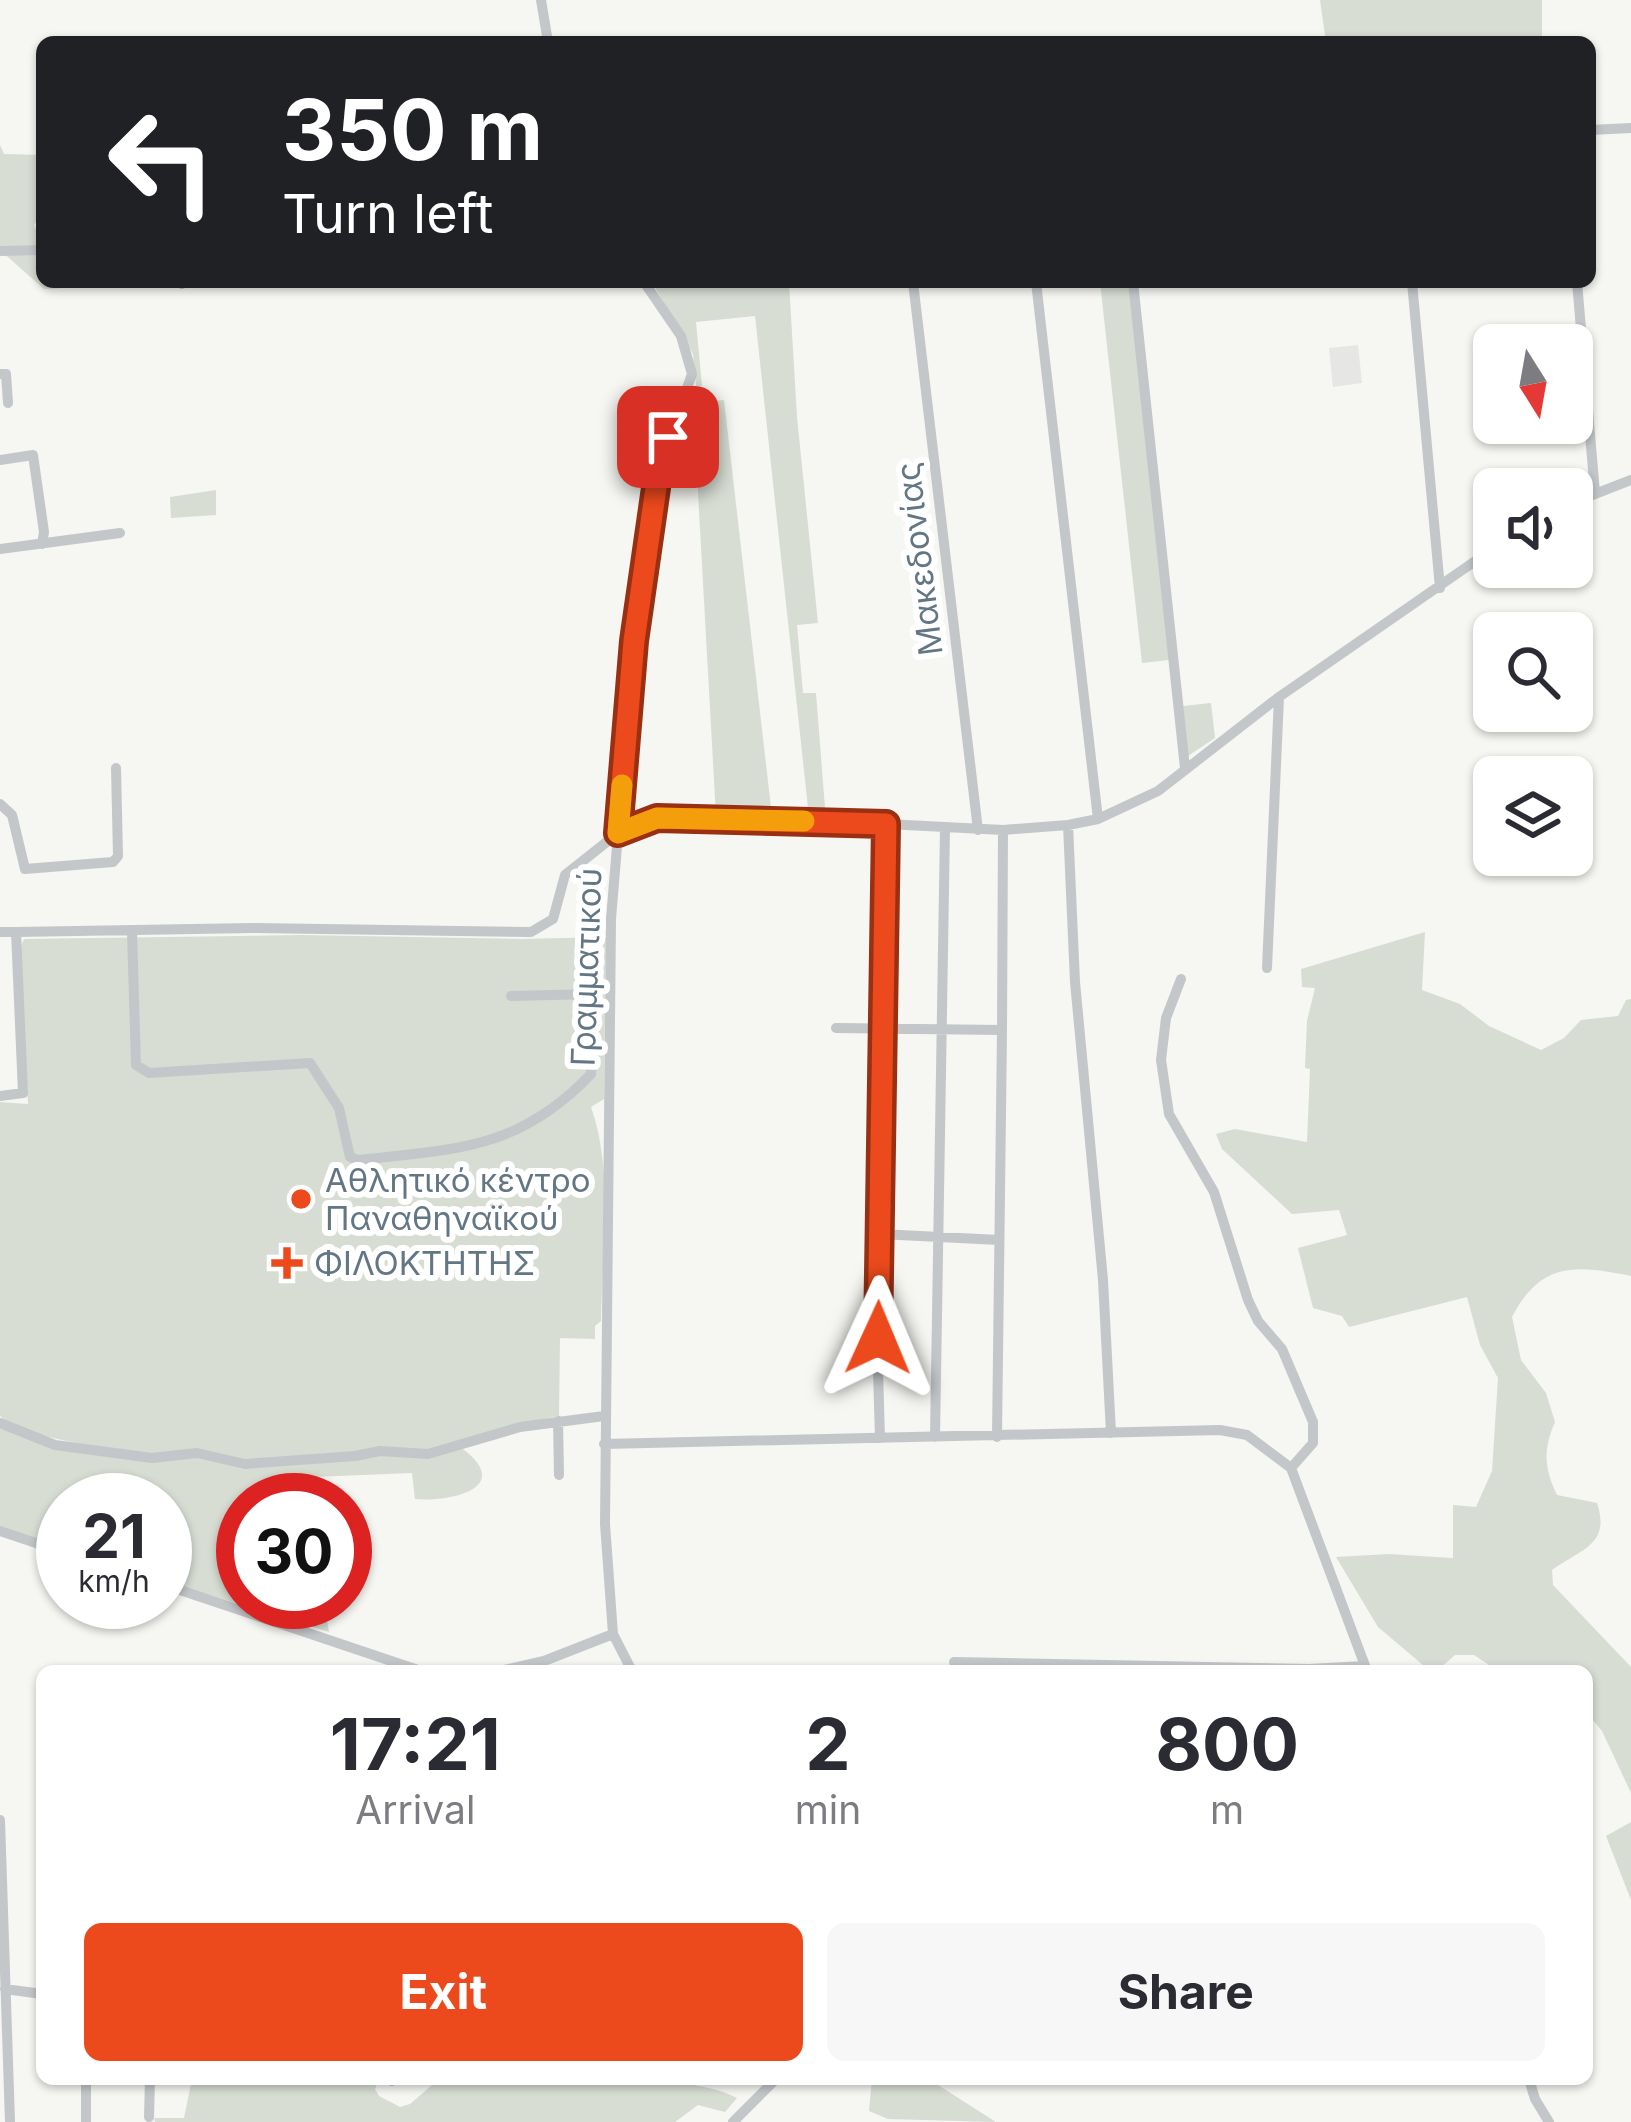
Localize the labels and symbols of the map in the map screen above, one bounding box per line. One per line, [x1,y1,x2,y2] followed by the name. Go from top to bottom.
[1473,324,1593,444] north arrow
[617,386,719,488] pin
[887,460,951,658] street label: Μακεδονίας
[563,867,609,1067] street label: Γραμματικού
[325,1160,591,1238] place label: Αθλητικό κέντρο Παναθηναϊκού
[288,1186,314,1212] marker: Αθλητικό κέντρο Παναθηναϊκού
[314,1243,535,1283] place label: ΦΙΛΟΚΤΗΤΗΣ
[271,1247,303,1279] marker: ΦΙΛΟΚΤΗΤΗΣ
[815,1275,941,1401] position arrow
[216,1473,372,1629] speed limit sign: 30

